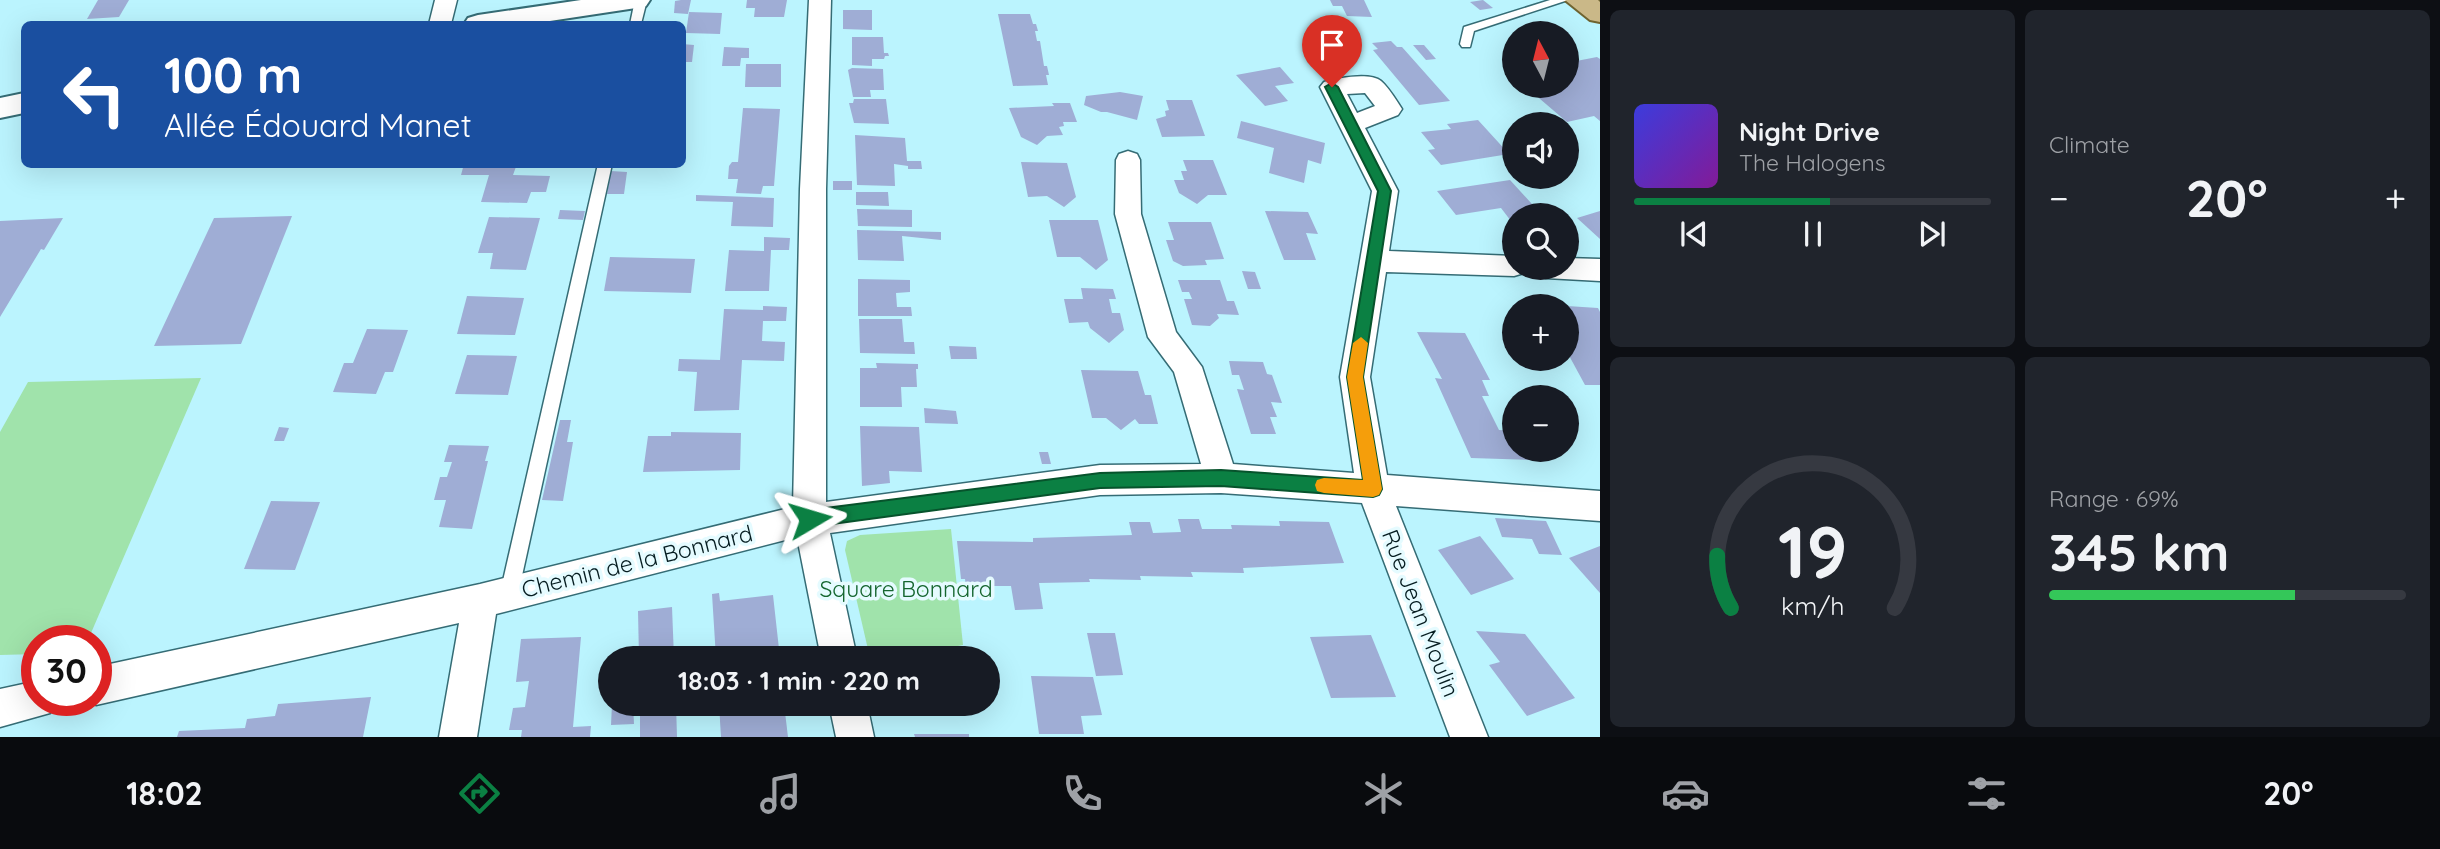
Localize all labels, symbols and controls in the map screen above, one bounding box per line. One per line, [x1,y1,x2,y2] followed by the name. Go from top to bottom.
[1302,15,1362,87] pin
[1502,21,1578,98] north arrow
[1502,21,1579,462] map controls
[1313,26,1351,64] icon: arrive
[164,44,302,105] text: 100 m
[49,49,140,140] icon: left
[164,105,472,145] text: Allée Édouard Manet
[1502,112,1579,189] button: sound
[1739,115,1880,148] text: Night Drive
[2049,130,2130,159] text: Climate
[1739,148,1886,177] text: The Halogens
[2186,165,2268,230] text: 20°
[2049,174,2069,222] text: −
[2385,174,2406,222] text: +
[1502,203,1579,280] button: search
[1675,215,1713,253] icon: previous
[1794,215,1832,253] icon: pause
[1913,215,1951,253] icon: next
[1502,294,1579,371] button: +
[1502,385,1579,462] button: −
[773,482,847,556] position arrow
[2049,484,2179,513] text: Range · 69%
[1778,505,1847,596] text: 19
[519,518,755,604] street label: Chemin de la Bonnard
[2049,519,2230,584] text: 345 km
[1376,525,1466,701] street label: Rue Jean Moulin
[819,574,993,603] park label: Square Bonnard
[1781,590,1844,621] text: km/h
[21,625,112,716] speed limit sign: 30
[678,664,920,697] text: 18:03 · 1 min · 220 m
[455,769,504,818] icon: directions
[756,769,805,818] icon: music
[1058,769,1107,818] icon: phone
[1359,769,1408,818] icon: climate
[1661,769,1710,818] icon: car
[1962,769,2011,818] icon: filters
[126,773,203,813] text: 18:02
[2263,773,2314,813] text: 20°

